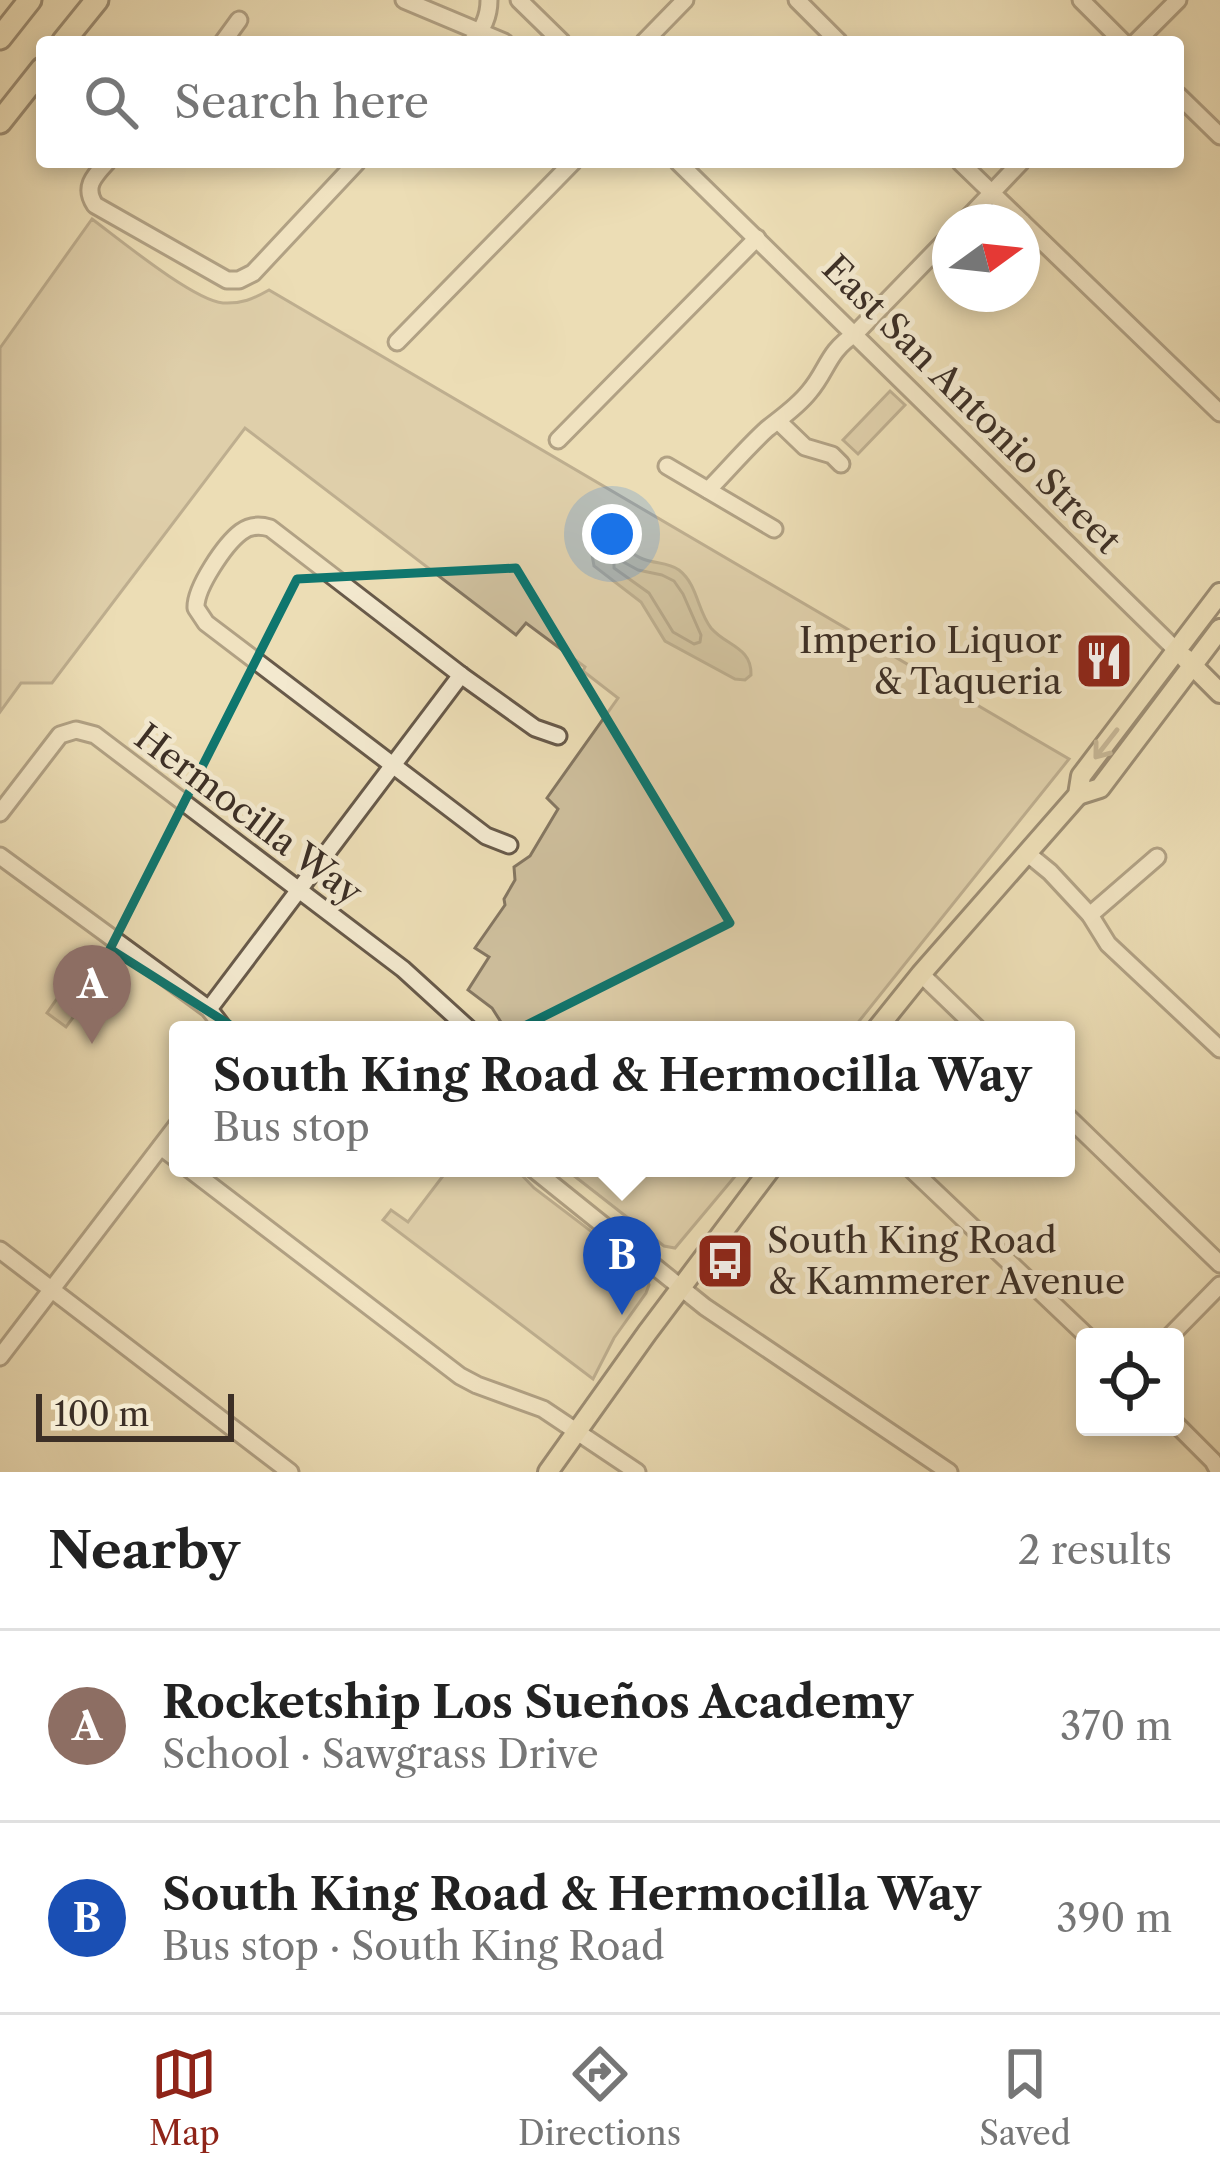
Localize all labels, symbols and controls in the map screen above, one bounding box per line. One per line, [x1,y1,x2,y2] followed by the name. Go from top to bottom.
[36,36,1184,168] search box
[78,69,144,135] icon: search
[174,74,429,130] text: Search here
[932,204,1040,312] north arrow
[814,246,1131,563] street label: East San Antonio Street
[582,504,642,564] your location
[799,618,1062,703] place label: Imperio Liquor & Taqueria
[1073,630,1135,692] restaurant icon: Imperio Liquor & Taqueria
[127,714,372,914] street label: Hermocilla Way
[1093,727,1120,759] one-way arrow
[53,945,131,1044] pin: A
[169,1021,1075,1177] popup
[213,1047,1031,1103] text: South King Road & Hermocilla Way
[213,1103,370,1151] text: Bus stop
[583,1216,661,1315] pin: B
[767,1218,1125,1303] place label: South King Road & Kammerer Avenue
[694,1230,756,1292] bus stop icon: South King Road & Kammerer Avenue
[1076,1328,1184,1436] map controls
[1076,1328,1184,1436] button: locate
[36,1388,234,1441] scale bar
[54,1394,149,1435] text: 100 m
[48,1519,240,1581] text: Nearby
[1018,1526,1172,1574] text: 2 results
[162,1674,913,1730] text: Rocketship Los Sueños Academy
[72,1702,102,1750] text: A
[1060,1702,1172,1750] text: 370 m
[162,1730,599,1778] text: School · Sawgrass Drive
[162,1866,981,1922] text: South King Road & Hermocilla Way
[73,1894,102,1942] text: B
[1056,1894,1172,1942] text: 390 m
[162,1922,665,1970] text: Bus stop · South King Road
[149,2041,220,2154] tab: Map
[518,2041,681,2154] tab: Directions
[979,2041,1071,2154] tab: Saved

